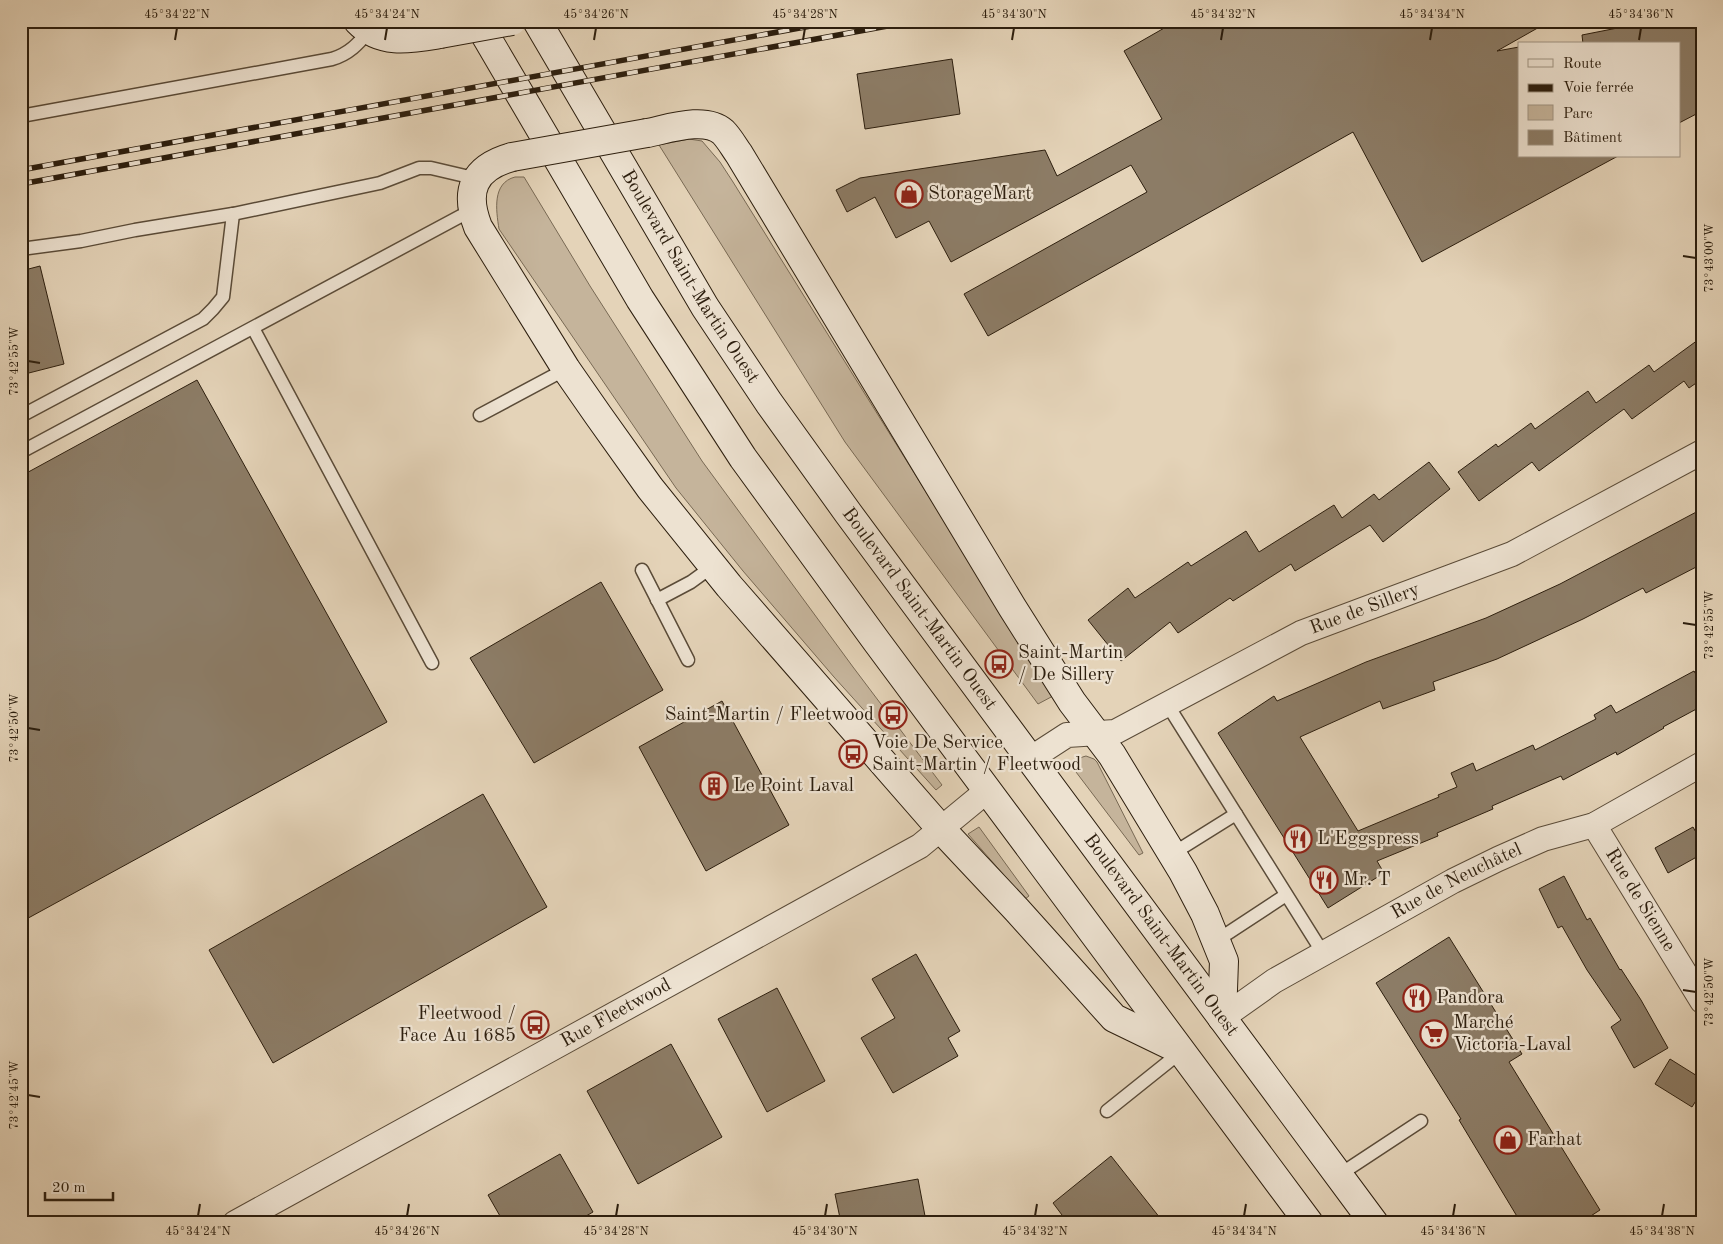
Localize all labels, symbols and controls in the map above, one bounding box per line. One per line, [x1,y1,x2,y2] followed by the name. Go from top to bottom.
[144,8,210,21] text: 45°34'22"N
[354,8,420,21] text: 45°34'24"N
[563,8,629,21] text: 45°34'26"N
[772,8,838,21] text: 45°34'28"N
[981,8,1047,21] text: 45°34'30"N
[1190,8,1256,21] text: 45°34'32"N
[1399,8,1465,21] text: 45°34'34"N
[1608,8,1674,21] text: 45°34'36"N
[1518,42,1680,158] legend
[1563,57,1601,72] text: Route
[1563,81,1634,96] text: Voie ferrée
[1563,107,1593,122] text: Parc
[1563,131,1622,146] text: Bâtiment
[617,167,763,387] street label: Boulevard Saint-Martin Ouest
[894,179,924,209] shop icon: StorageMart
[928,185,1032,204] place label: StorageMart
[1704,223,1716,293] text: 73°43'00"W
[8,326,21,396] text: 73°42'55"W
[838,504,1000,714] street label: Boulevard Saint-Martin Ouest
[1307,580,1422,638] street label: Rue de Sillery
[1703,590,1716,660] text: 73°42'55"W
[1018,644,1123,685] place label: Saint-Martin / De Sillery
[984,649,1014,679] bus stop icon: Saint-Martin / De Sillery
[8,693,21,763] text: 73°42'50"W
[878,700,908,730] bus stop icon: Saint-Martin / Fleetwood
[665,706,874,725] place label: Saint-Martin / Fleetwood
[872,734,1081,775] place label: Voie De Service Saint-Martin / Fleetwood
[838,739,868,769] bus stop icon: Voie De Service Saint-Martin / Fleetwood
[699,771,729,801] building icon: Le Point Laval
[733,777,854,796] place label: Le Point Laval
[1283,824,1313,854] restaurant icon: L'Eggspress
[1317,830,1419,849] place label: L'Eggspress
[1080,831,1242,1040] street label: Boulevard Saint-Martin Ouest
[1388,840,1525,923] street label: Rue de Neuchâtel
[1601,845,1679,955] street label: Rue de Sienne
[1309,865,1339,895] restaurant icon: Mr. T
[1343,871,1391,890] place label: Mr. T
[1703,957,1716,1027] text: 73°42'50"W
[558,975,674,1051] street label: Rue Fleetwood
[1402,983,1432,1013] restaurant icon: Pandora
[1436,989,1505,1008] place label: Pandora
[399,1005,516,1046] place label: Fleetwood / Face Au 1685
[520,1010,550,1040] bus stop icon: Fleetwood / Face Au 1685
[1453,1014,1571,1055] place label: Marché Victoria-Laval
[1419,1019,1449,1049] supermarket icon: Marché Victoria-Laval
[8,1060,21,1130] text: 73°42'45"W
[1493,1125,1523,1155] shop icon: Farhat
[1527,1131,1582,1150] place label: Farhat
[45,1169,112,1201] scale bar
[52,1181,86,1196] text: 20 m
[165,1225,231,1238] text: 45°34'24"N
[374,1225,440,1238] text: 45°34'26"N
[583,1225,649,1238] text: 45°34'28"N
[792,1225,858,1238] text: 45°34'30"N
[1002,1225,1068,1238] text: 45°34'32"N
[1211,1225,1277,1238] text: 45°34'34"N
[1420,1225,1486,1238] text: 45°34'36"N
[1629,1225,1695,1238] text: 45°34'38"N

